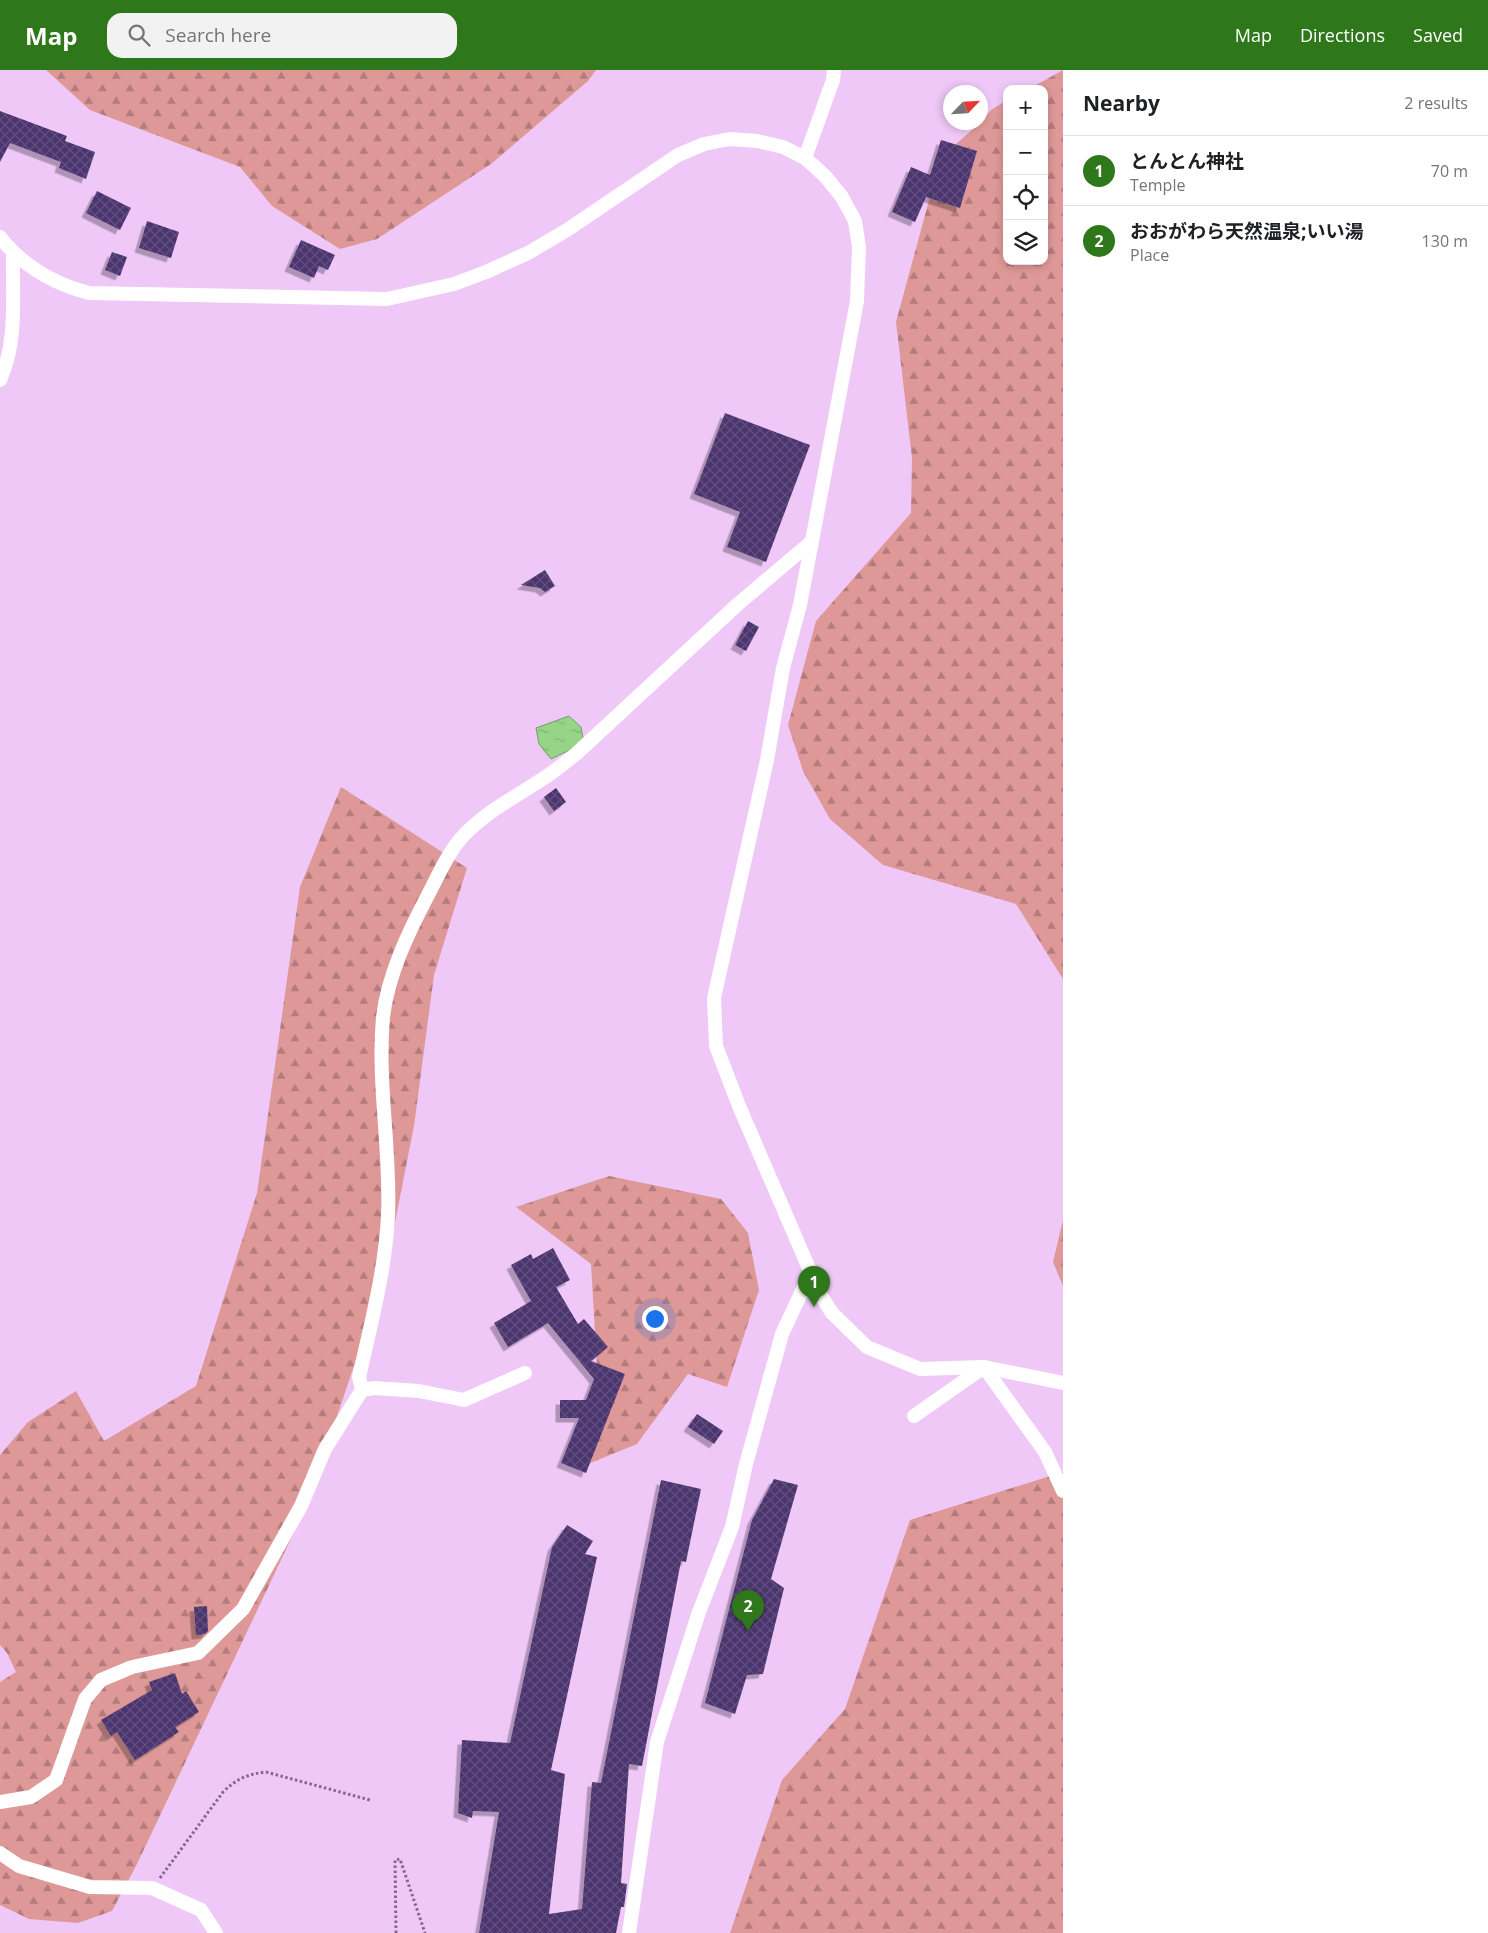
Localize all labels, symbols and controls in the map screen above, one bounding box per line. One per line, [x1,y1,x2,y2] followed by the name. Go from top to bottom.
[107,13,457,58] search box
[25,19,77,52] text: Map
[125,21,153,49] icon: search
[165,22,271,48] text: Search here
[1235,23,1272,47] text: Map
[1300,23,1385,47] text: Directions
[1413,23,1463,47] text: Saved
[943,85,988,130] north arrow
[1003,85,1048,265] map controls
[1003,85,1048,130] button: +
[1083,89,1160,117] text: Nearby
[1404,92,1468,114] text: 2 results
[1003,130,1048,175] button: −
[1130,148,1244,174] text: とんとん神社
[1094,160,1104,182] text: 1
[1431,160,1468,182] text: 70 m
[1130,174,1185,196] text: Temple
[1003,175,1048,220] button: locate
[1130,218,1363,244] text: おおがわら天然温泉;いい湯
[1003,220,1048,265] button: layers
[1094,230,1104,252] text: 2
[1422,230,1468,252] text: 130 m
[1130,244,1169,266] text: Place
[798,1266,830,1307] pin: 1
[642,1306,668,1332] your location
[732,1590,764,1631] pin: 2

